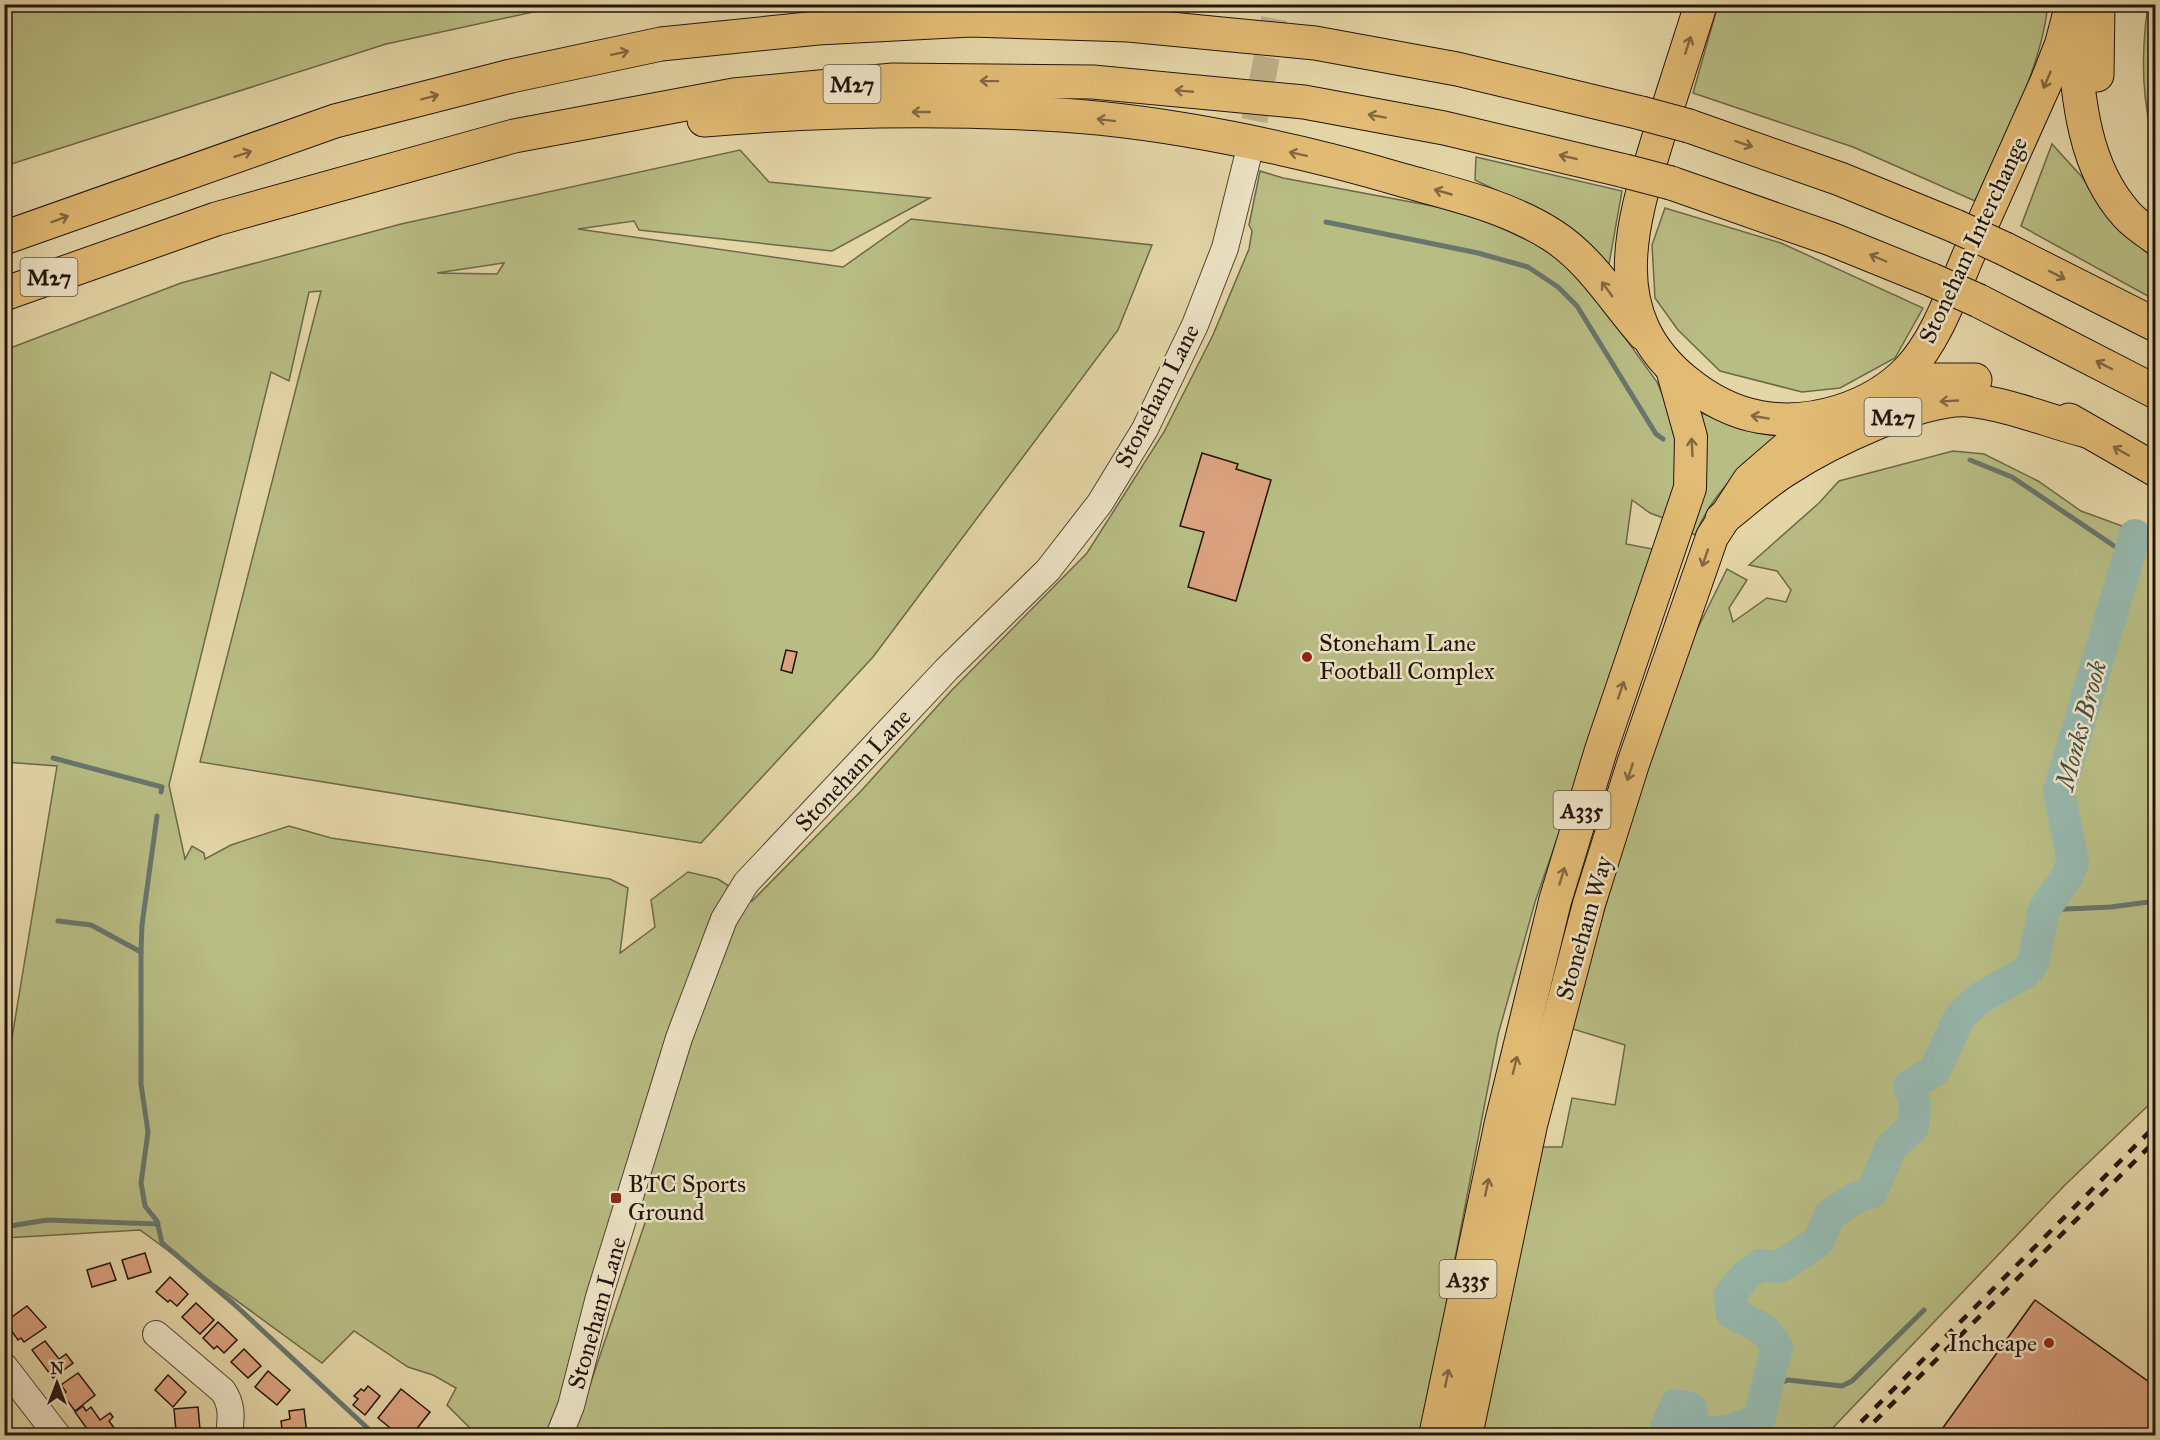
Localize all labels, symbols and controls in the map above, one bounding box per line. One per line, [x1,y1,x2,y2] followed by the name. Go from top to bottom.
[1683,36,1694,55] one-way arrow
[609,47,629,58] one-way arrow
[824,65,880,103] road number: M27
[2040,70,2052,88] one-way arrow
[980,75,1000,87] one-way arrow
[1175,85,1194,96] one-way arrow
[420,90,439,102] one-way arrow
[911,106,931,118] one-way arrow
[1368,110,1388,121] one-way arrow
[1097,115,1117,126] one-way arrow
[1912,132,2034,348] street label: Stoneham Interchange
[1734,140,1753,151] one-way arrow
[234,147,252,158] one-way arrow
[1289,147,1308,159] one-way arrow
[1558,151,1577,163] one-way arrow
[1434,186,1453,197] one-way arrow
[50,212,69,223] one-way arrow
[1869,252,1888,263] one-way arrow
[20,258,78,296] road number: M27
[2048,270,2066,282] one-way arrow
[1601,281,1613,297] one-way arrow
[1108,319,1206,473] street label: Stoneham Lane
[2096,359,2113,371] one-way arrow
[1939,395,1959,406] one-way arrow
[1864,398,1922,436] road number: M27
[1751,411,1771,422] one-way arrow
[1686,438,1697,458] one-way arrow
[2113,445,2130,457] one-way arrow
[1698,548,1709,567] one-way arrow
[1319,628,1495,686] place label: Stoneham Lane Football Complex
[1300,650,1314,664] marker: Stoneham Lane Football Complex
[2048,656,2114,796] water label: Monks Brook
[1617,681,1628,700] one-way arrow
[788,702,918,838] street label: Stoneham Lane
[1624,762,1635,781] one-way arrow
[1554,791,1610,829] road number: A335
[1549,852,1619,1004] street label: Stoneham Way
[1557,867,1568,886] one-way arrow
[1509,1056,1521,1075] one-way arrow
[628,1169,746,1227] place label: BTC Sports Ground
[1482,1178,1493,1198] one-way arrow
[609,1191,623,1205] marker: BTC Sports Ground
[561,1233,633,1393] street label: Stoneham Lane
[1440,1260,1496,1298] road number: A335
[1948,1328,2037,1358] place label: Inchcape
[2042,1336,2056,1350] marker: Inchcape
[27,1353,87,1413] north arrow
[50,1359,64,1378] text: N
[1442,1369,1453,1389] one-way arrow

